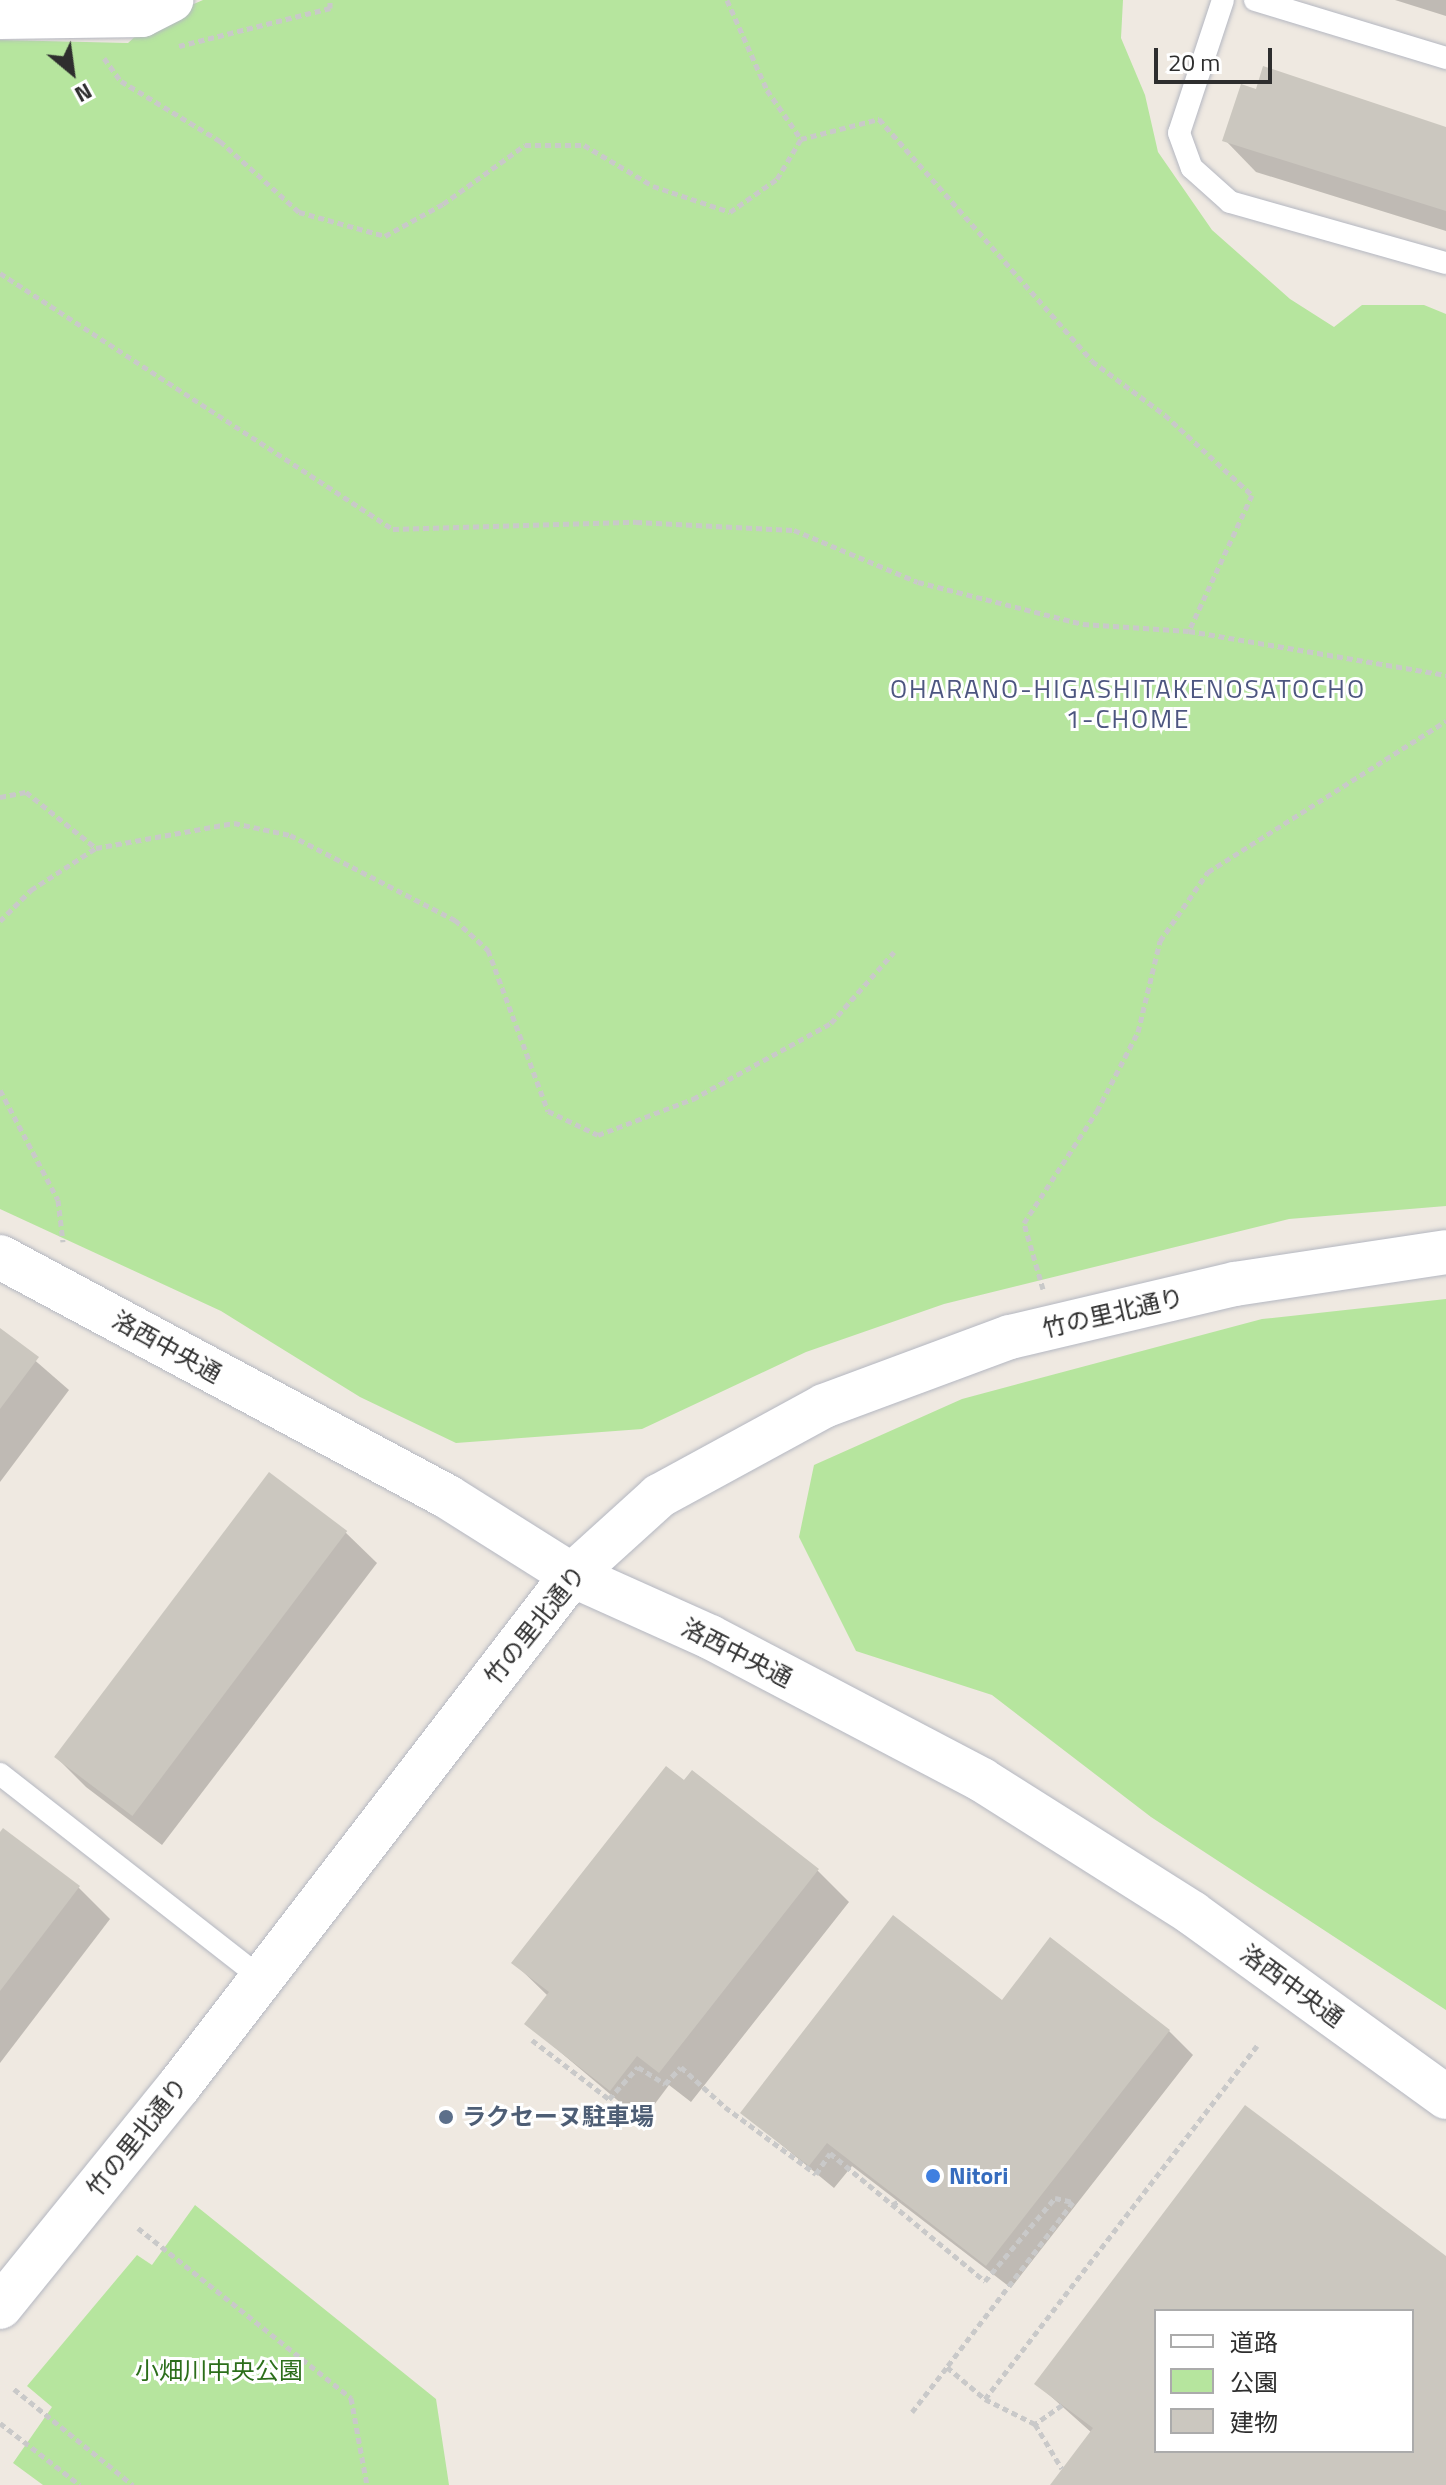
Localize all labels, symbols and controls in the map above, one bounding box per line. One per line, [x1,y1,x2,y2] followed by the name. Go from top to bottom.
[32,32,112,112] north arrow
[1158,32,1276,82] scale bar
[1168,44,1220,80] text: 20 m
[69,74,99,112] text: N
[890,673,1366,734] district label: OHARANO-HIGASHITAKENOSATOCHO 1-CHOME
[1040,1283,1186,1343] street label: 竹の里北通り
[108,1305,226,1389] street label: 洛西中央通
[478,1560,592,1690] street label: 竹の里北通り
[677,1613,797,1693] street label: 洛西中央通
[1235,1939,1349,2033] street label: 洛西中央通
[80,2072,194,2202] street label: 竹の里北通り
[462,2103,654,2131] place label: ラクセーヌ駐車場
[437,2108,455,2126] marker: ラクセーヌ駐車場
[949,2162,1008,2190] place label: Nitori
[924,2167,942,2185] marker: Nitori
[1154,2309,1414,2453] legend
[1230,2324,1278,2360] text: 道路
[135,2357,303,2385] park label: 小畑川中央公園
[1230,2364,1278,2400] text: 公園
[1230,2404,1278,2440] text: 建物

